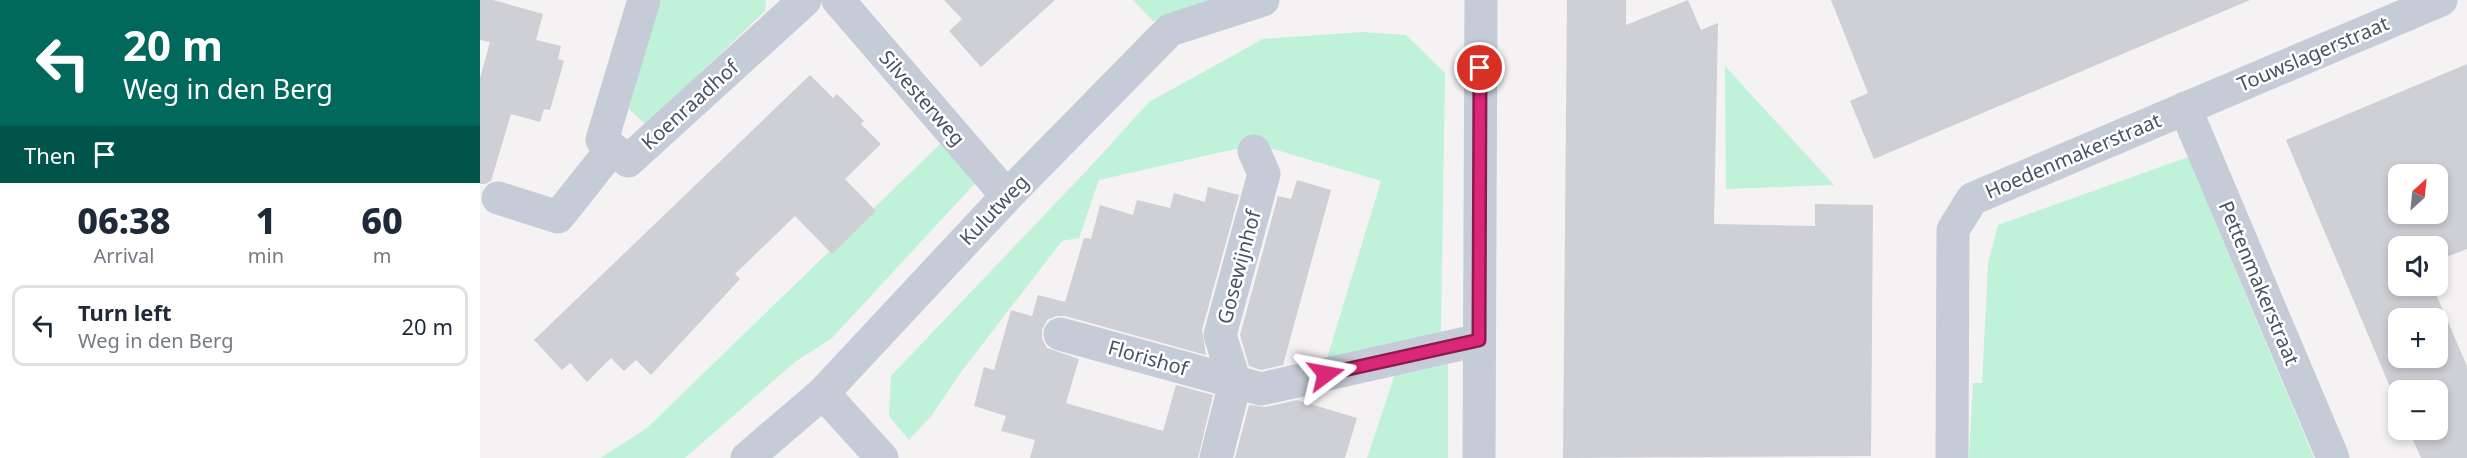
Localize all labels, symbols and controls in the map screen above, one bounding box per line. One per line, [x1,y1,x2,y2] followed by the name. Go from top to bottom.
[2233,9,2393,98] street label: Touwslagerstraat
[123,16,223,73] text: 20 m
[24,24,102,102] icon: left
[1454,42,1505,93] pin
[873,44,971,151] street label: Silvesterweg
[1463,51,1496,84] icon: arrive
[635,53,745,155] street label: Koenraadhof
[123,70,333,107] text: Weg in den Berg
[1981,106,2165,205] street label: Hoedenmakerstraat
[88,138,121,171] icon: arrive
[24,140,76,170] text: Then
[2388,164,2448,224] north arrow
[2388,164,2448,440] map controls
[953,168,1034,251] street label: Kulutweg
[77,196,171,245] text: 06:38
[256,196,276,245] text: 1
[361,196,403,245] text: 60
[2213,197,2306,369] street label: Pettenmakerstraat
[1210,206,1267,327] street label: Gosewijnhof
[2388,236,2448,296] button: sound
[93,242,154,269] text: Arrival
[248,242,284,269] text: min
[373,242,391,269] text: m
[78,297,172,327] text: Turn left
[2388,308,2448,368] button: +
[27,309,60,342] icon: left
[402,311,453,341] text: 20 m
[78,327,233,354] text: Weg in den Berg
[1105,333,1192,382] street label: Florishof
[1294,342,1358,406] position arrow
[2388,380,2448,440] button: −

